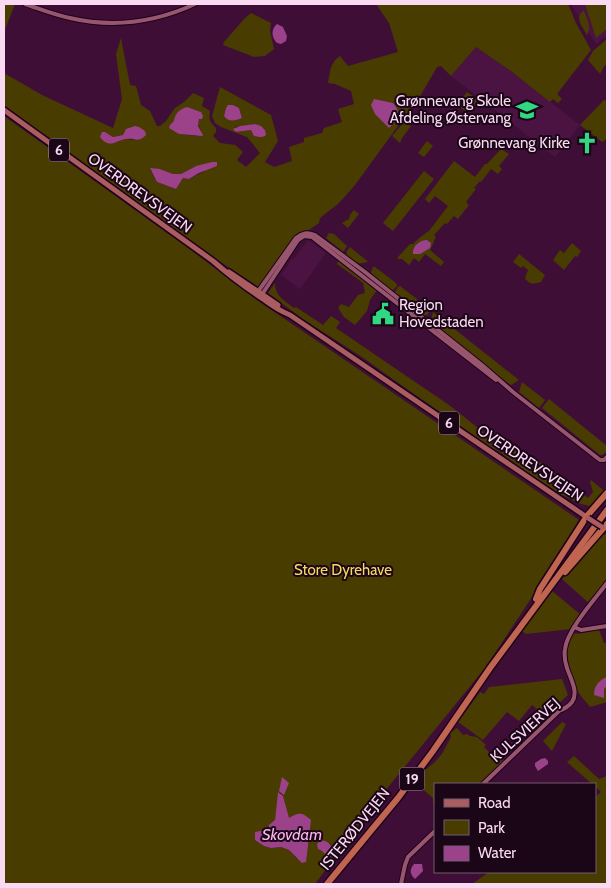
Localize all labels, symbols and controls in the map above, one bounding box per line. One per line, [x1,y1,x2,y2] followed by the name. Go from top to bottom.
[390,92,512,127] place label: Grønnevang Skole Afdeling Østervang
[514,97,540,123] school or university icon: Grønnevang Skole Afdeling Østervang
[574,130,600,156] church icon: Grønnevang Kirke
[458,134,570,152] place label: Grønnevang Kirke
[49,138,69,162] road number: 6
[84,149,196,237] street label: OVERDREVSVEJEN
[399,296,484,331] place label: Region Hovedstaden
[370,301,396,327] public building icon: Region Hovedstaden
[439,412,459,434] road number: 6
[473,421,587,505] street label: OVERDREVSVEJEN
[294,561,392,579] park label: Store Dyrehave
[487,694,563,766] street label: KULSVIERVEJ
[400,768,424,791] road number: 19
[434,783,596,873] legend
[316,784,394,874] street label: ISTERØDVEJEN
[478,794,511,812] text: Road
[478,819,505,837] text: Park
[262,825,322,844] water label: Skovdam
[478,844,516,862] text: Water

